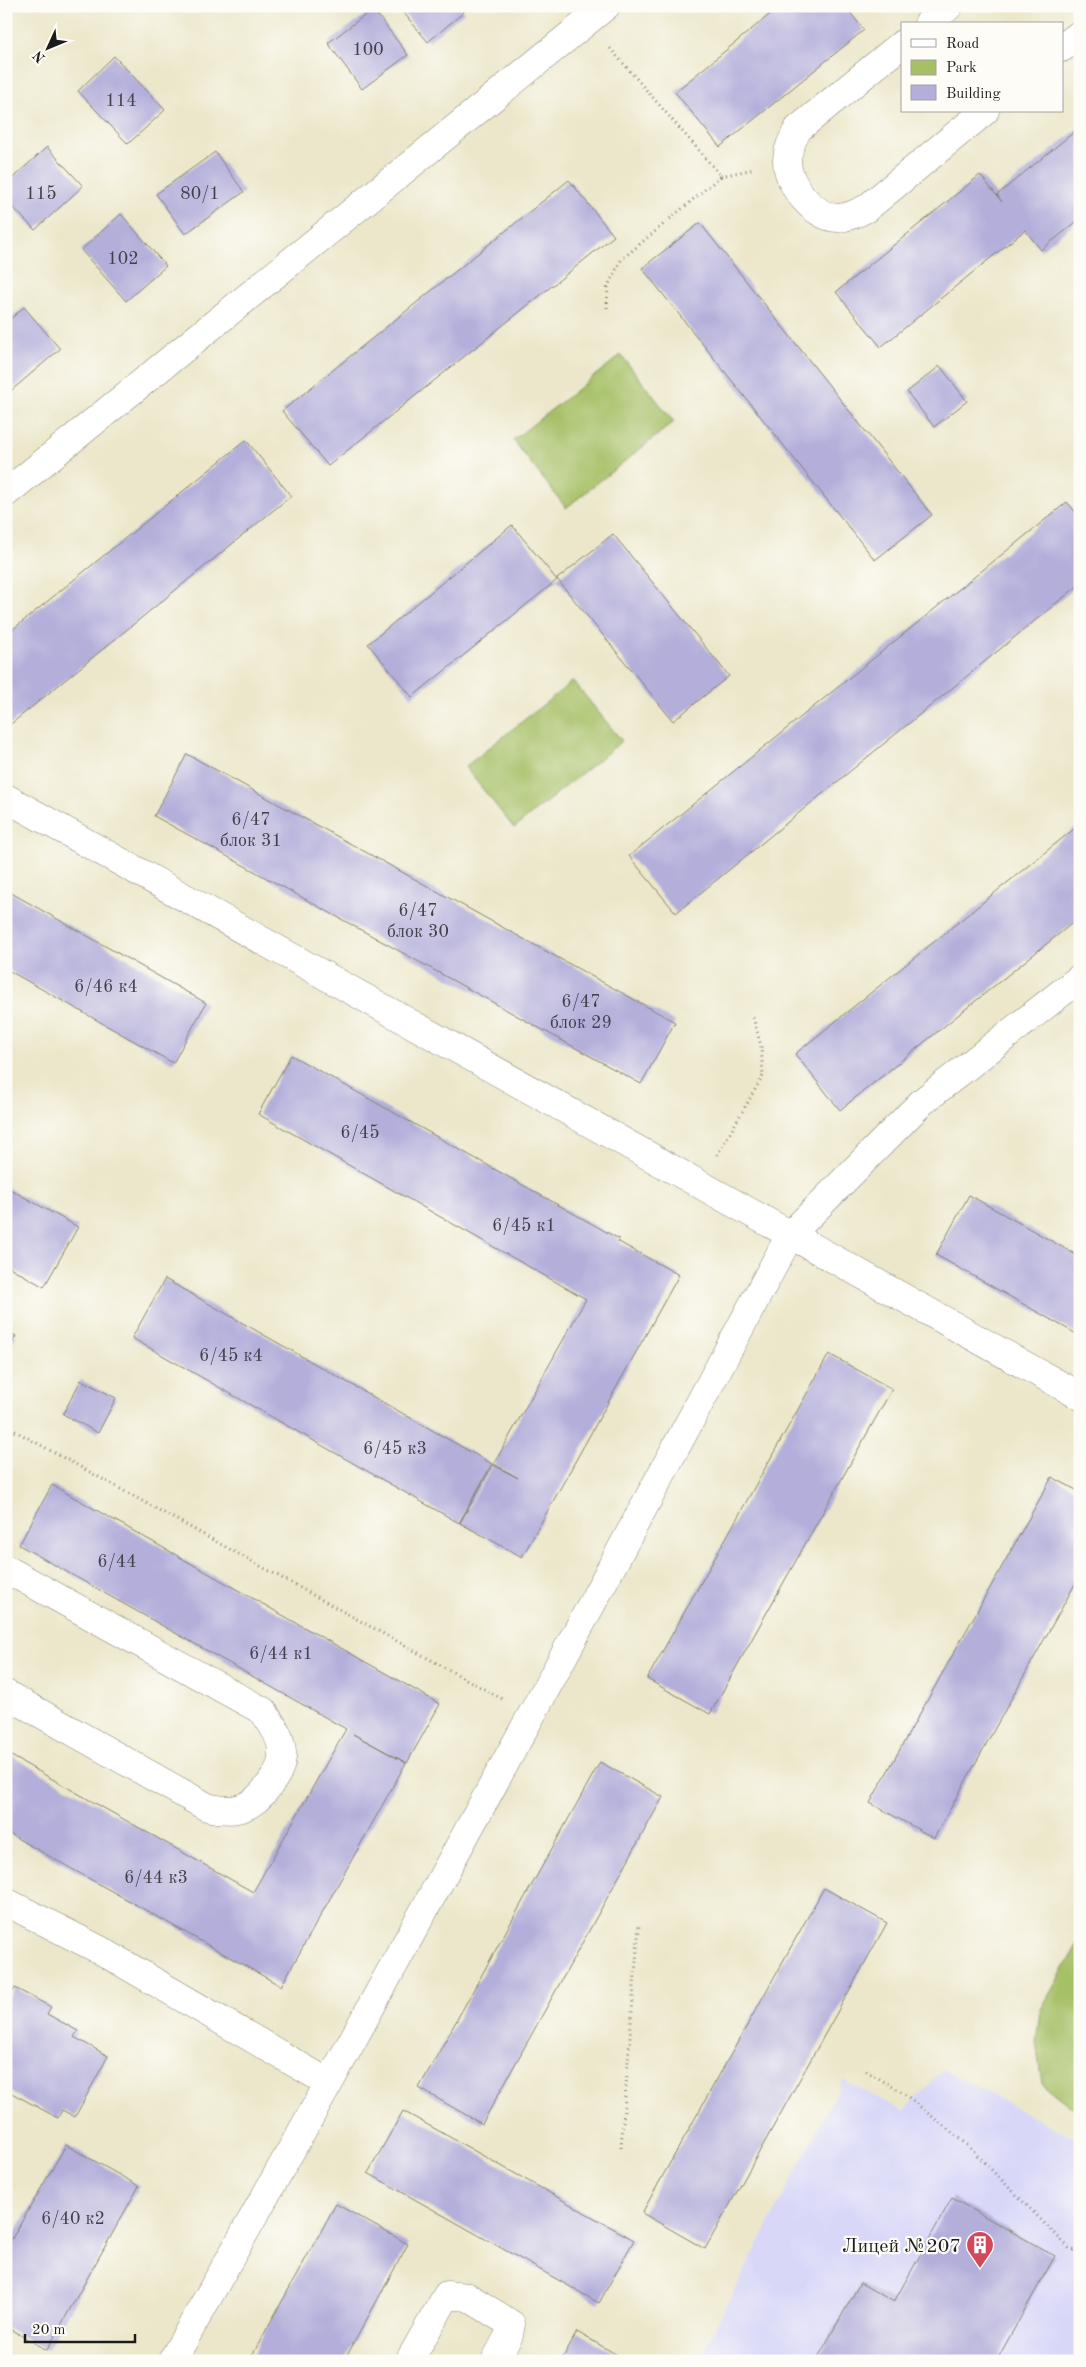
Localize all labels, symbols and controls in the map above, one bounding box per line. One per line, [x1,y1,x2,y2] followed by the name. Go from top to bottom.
[22,22,72,72] north arrow
[901,22,1064,112] legend
[946,37,980,52] text: Road
[352,41,384,59] house number: 100
[30,47,48,65] text: N
[946,61,977,76] text: Park
[946,87,1001,102] text: Building
[105,92,137,110] house number: 114
[25,185,57,203] house number: 115
[180,185,220,203] house number: 80/1
[107,250,139,268] house number: 102
[220,811,282,850] house number: 6/47 блок 31
[387,902,449,941] house number: 6/47 блок 30
[74,978,138,996] house number: 6/46 к4
[550,993,612,1032] house number: 6/47 блок 29
[340,1124,380,1142] house number: 6/45
[492,1217,556,1235] house number: 6/45 к1
[199,1347,263,1365] house number: 6/45 к4
[363,1440,427,1458] house number: 6/45 к3
[97,1553,137,1571] house number: 6/44
[249,1645,313,1663] house number: 6/44 к1
[124,1869,188,1887] house number: 6/44 к3
[41,2210,105,2228] house number: 6/40 к2
[965,2230,995,2269] building icon: Лицей №207
[842,2237,961,2257] place label: Лицей №207
[25,2312,135,2344] scale bar
[32,2323,66,2338] text: 20 m

